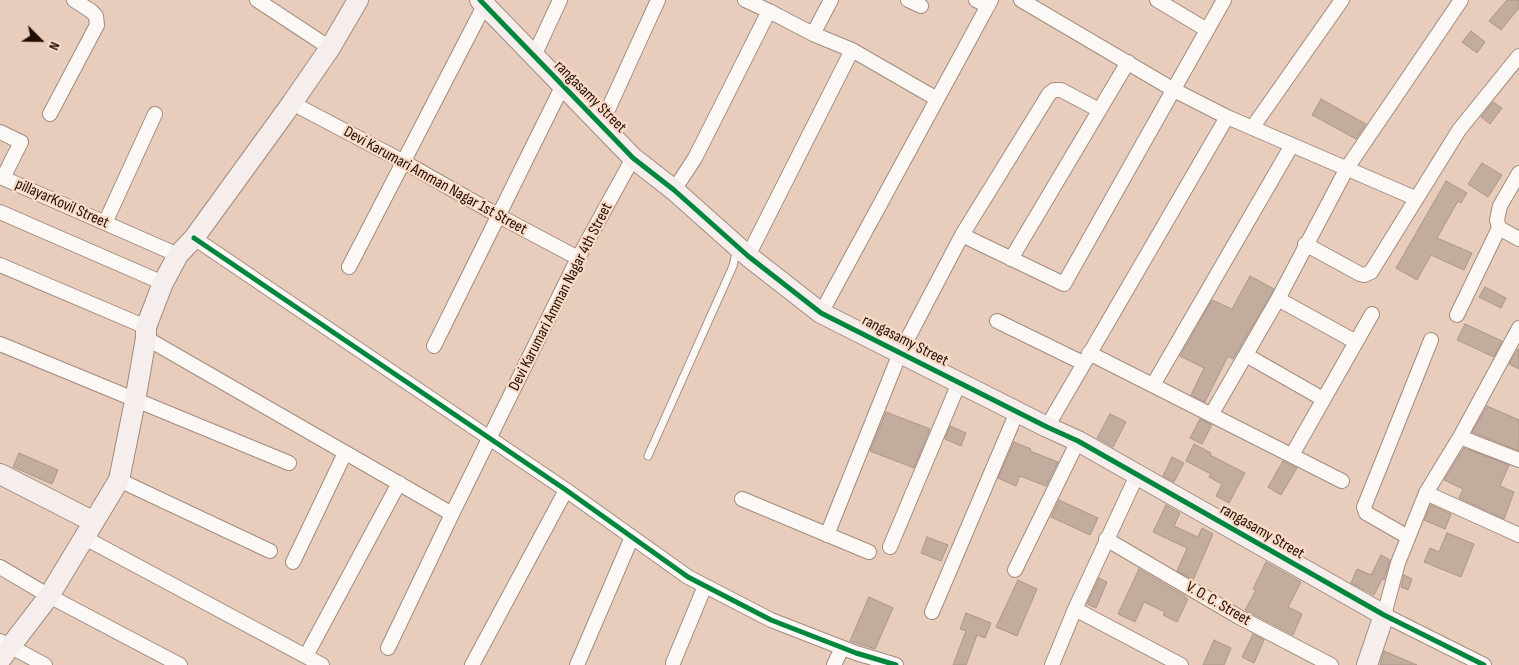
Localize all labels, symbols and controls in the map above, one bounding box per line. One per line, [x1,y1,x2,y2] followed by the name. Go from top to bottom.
[15,15,65,65] north arrow
[45,39,64,53] text: N
[550,57,630,137] street label: rangasamy Street
[340,123,530,239] street label: Devi Karumari Amman Nagar 1st Street
[12,175,112,233] street label: pillayarKovil Street
[505,200,617,394] street label: Devi Karumari Amman Nagar 4th Street
[859,311,951,371] street label: rangasamy Street
[1216,500,1308,564] street label: rangasamy Street
[1182,578,1254,630] street label: V. O. C. Street

